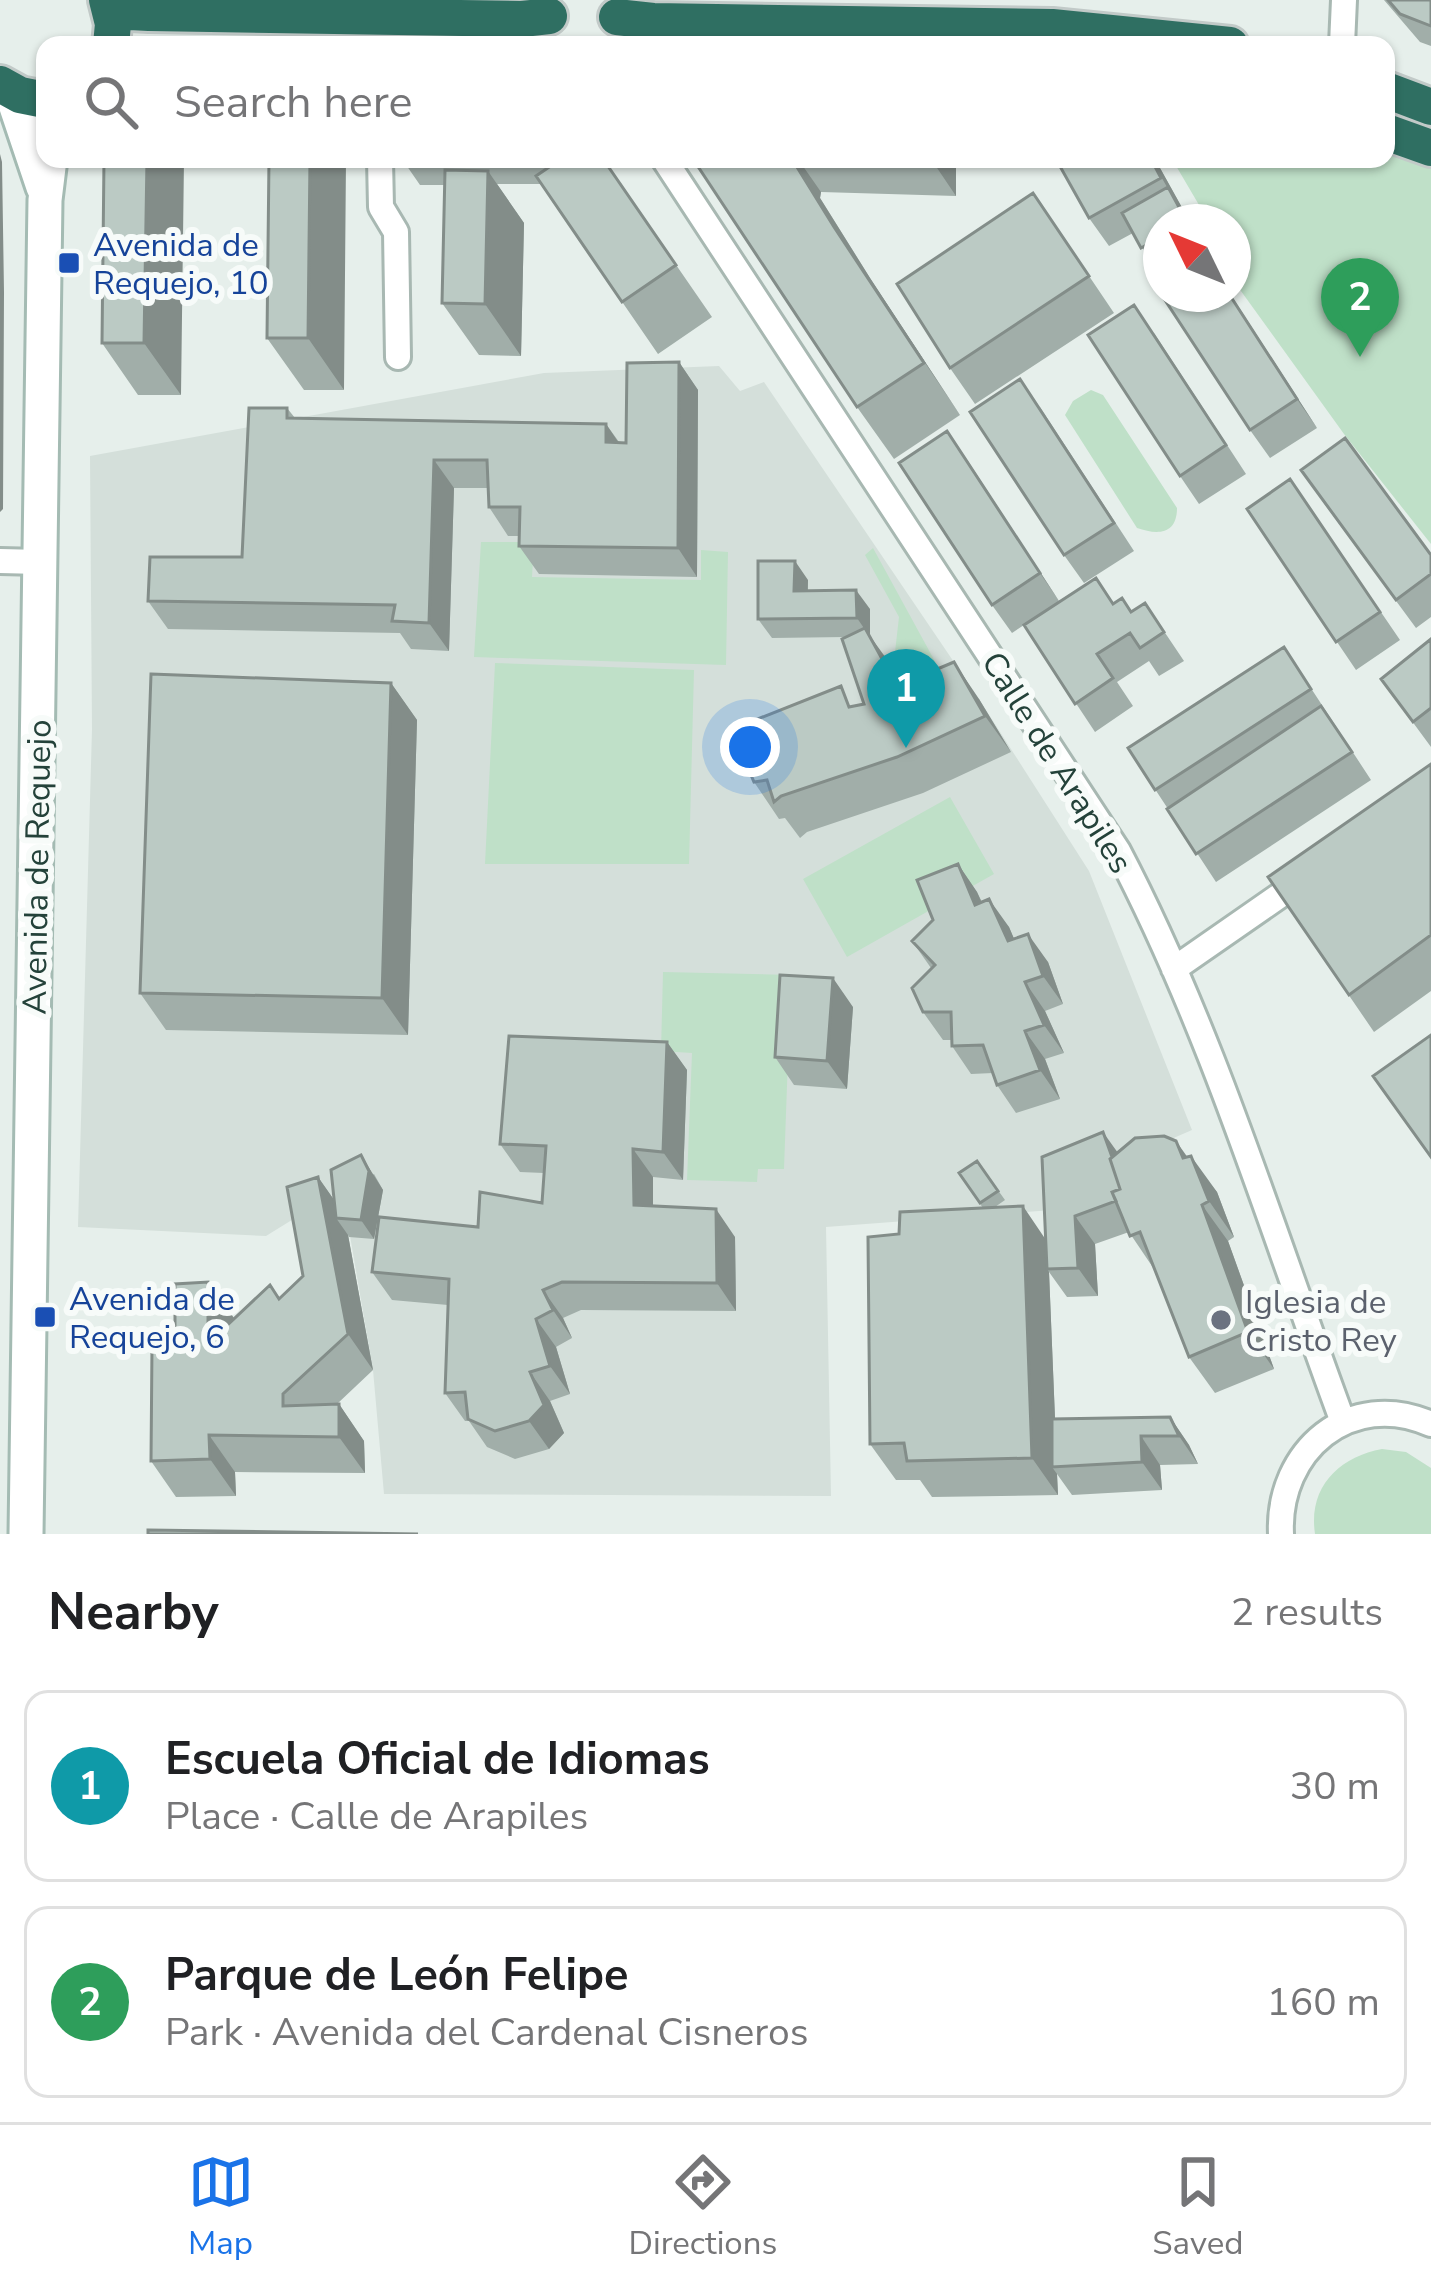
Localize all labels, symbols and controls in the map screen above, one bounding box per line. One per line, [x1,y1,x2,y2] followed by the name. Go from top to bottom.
[36,36,1395,168] search box
[78,69,144,135] icon: search
[174,72,413,133] text: Search here
[1143,204,1251,312] north arrow
[93,223,269,306] place label: Avenida de Requejo, 10
[56,250,82,276] marker: Avenida de Requejo, 10
[1321,258,1399,357] pin: 2
[971,644,1143,882] street label: Calle de Arapiles
[867,649,945,748] pin: 1
[720,717,780,777] your location
[12,719,63,1015] street label: Avenida de Requejo
[69,1277,235,1360] place label: Avenida de Requejo, 6
[1245,1280,1397,1363] place label: Iglesia de Cristo Rey
[32,1304,58,1330] marker: Avenida de Requejo, 6
[1208,1307,1234,1333] marker: Iglesia de Cristo Rey
[48,1577,219,1647] text: Nearby
[1231,1586,1383,1639] text: 2 results
[165,1729,710,1790] text: Escuela Oficial de Idiomas
[78,1760,102,1813] text: 1
[1290,1760,1380,1813] text: 30 m
[165,1790,588,1843] text: Place · Calle de Arapiles
[165,1945,628,2006] text: Parque de León Felipe
[78,1976,102,2029] text: 2
[1266,1976,1380,2029] text: 160 m
[165,2006,808,2059] text: Park · Avenida del Cardenal Cisneros
[188,2149,254,2266] tab: Map
[629,2149,777,2266] tab: Directions
[1152,2149,1243,2266] tab: Saved

